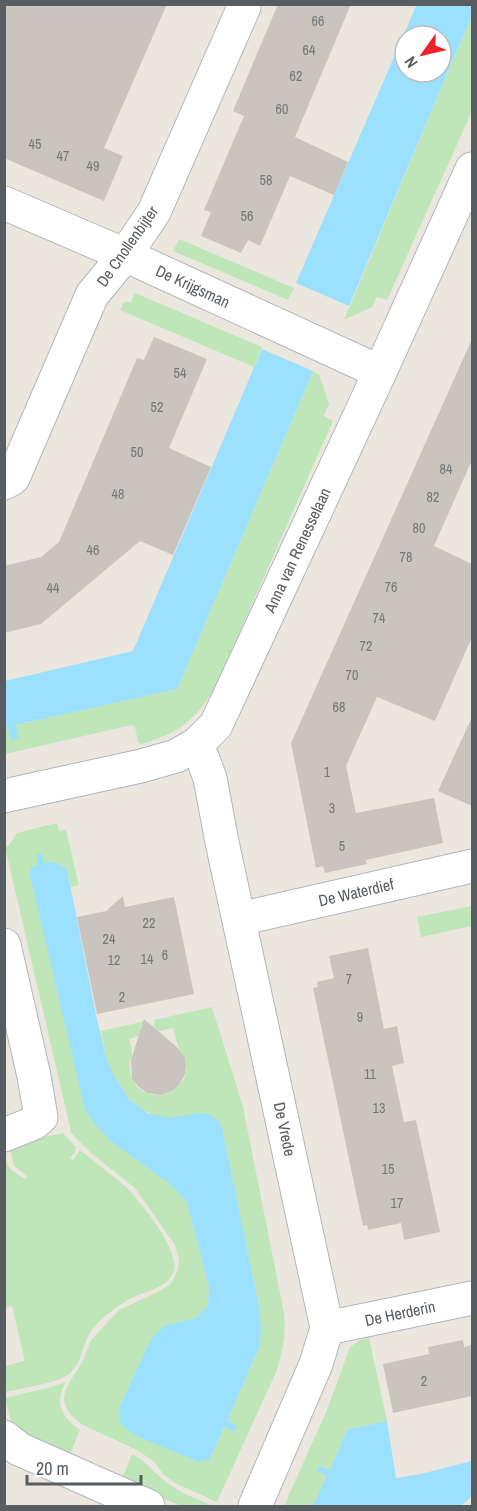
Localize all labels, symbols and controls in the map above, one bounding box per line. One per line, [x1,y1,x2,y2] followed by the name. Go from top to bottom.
[312,12,324,30] house number: 66
[393,24,453,84] north arrow
[303,41,316,59] house number: 64
[399,52,422,72] text: N
[290,67,302,85] house number: 62
[276,100,288,118] house number: 60
[29,135,41,153] house number: 45
[57,147,69,165] house number: 47
[87,157,99,175] house number: 49
[260,171,272,189] house number: 58
[91,201,163,291] street label: De Cnollenbijter
[241,207,253,225] house number: 56
[152,259,234,313] street label: De Krijgsman
[174,364,187,382] house number: 54
[151,398,163,416] house number: 52
[131,443,143,461] house number: 50
[440,460,453,478] house number: 84
[258,484,336,617] street label: Anna van Renesselaan
[112,485,124,503] house number: 48
[427,488,439,506] house number: 82
[413,519,425,537] house number: 80
[87,541,99,559] house number: 46
[400,548,412,566] house number: 78
[385,578,397,596] house number: 76
[47,579,60,597] house number: 44
[373,609,386,627] house number: 74
[360,637,372,655] house number: 72
[346,666,358,684] house number: 70
[333,698,345,716] house number: 68
[324,763,331,781] house number: 1
[329,799,335,817] house number: 3
[339,837,345,855] house number: 5
[316,873,396,911] street label: De Waterdief
[143,914,155,932] house number: 22
[103,930,116,948] house number: 24
[162,946,168,964] house number: 6
[141,950,154,968] house number: 14
[108,951,120,969] house number: 12
[346,970,352,988] house number: 7
[119,988,125,1006] house number: 2
[357,1008,363,1026] house number: 9
[364,1065,377,1083] house number: 11
[373,1099,385,1117] house number: 13
[269,1100,301,1158] street label: De Vrede
[382,1160,394,1178] house number: 15
[391,1194,403,1212] house number: 17
[363,1295,437,1331] street label: De Herderin
[421,1372,427,1390] house number: 2
[27,1448,141,1486] scale bar
[36,1456,69,1481] text: 20 m

